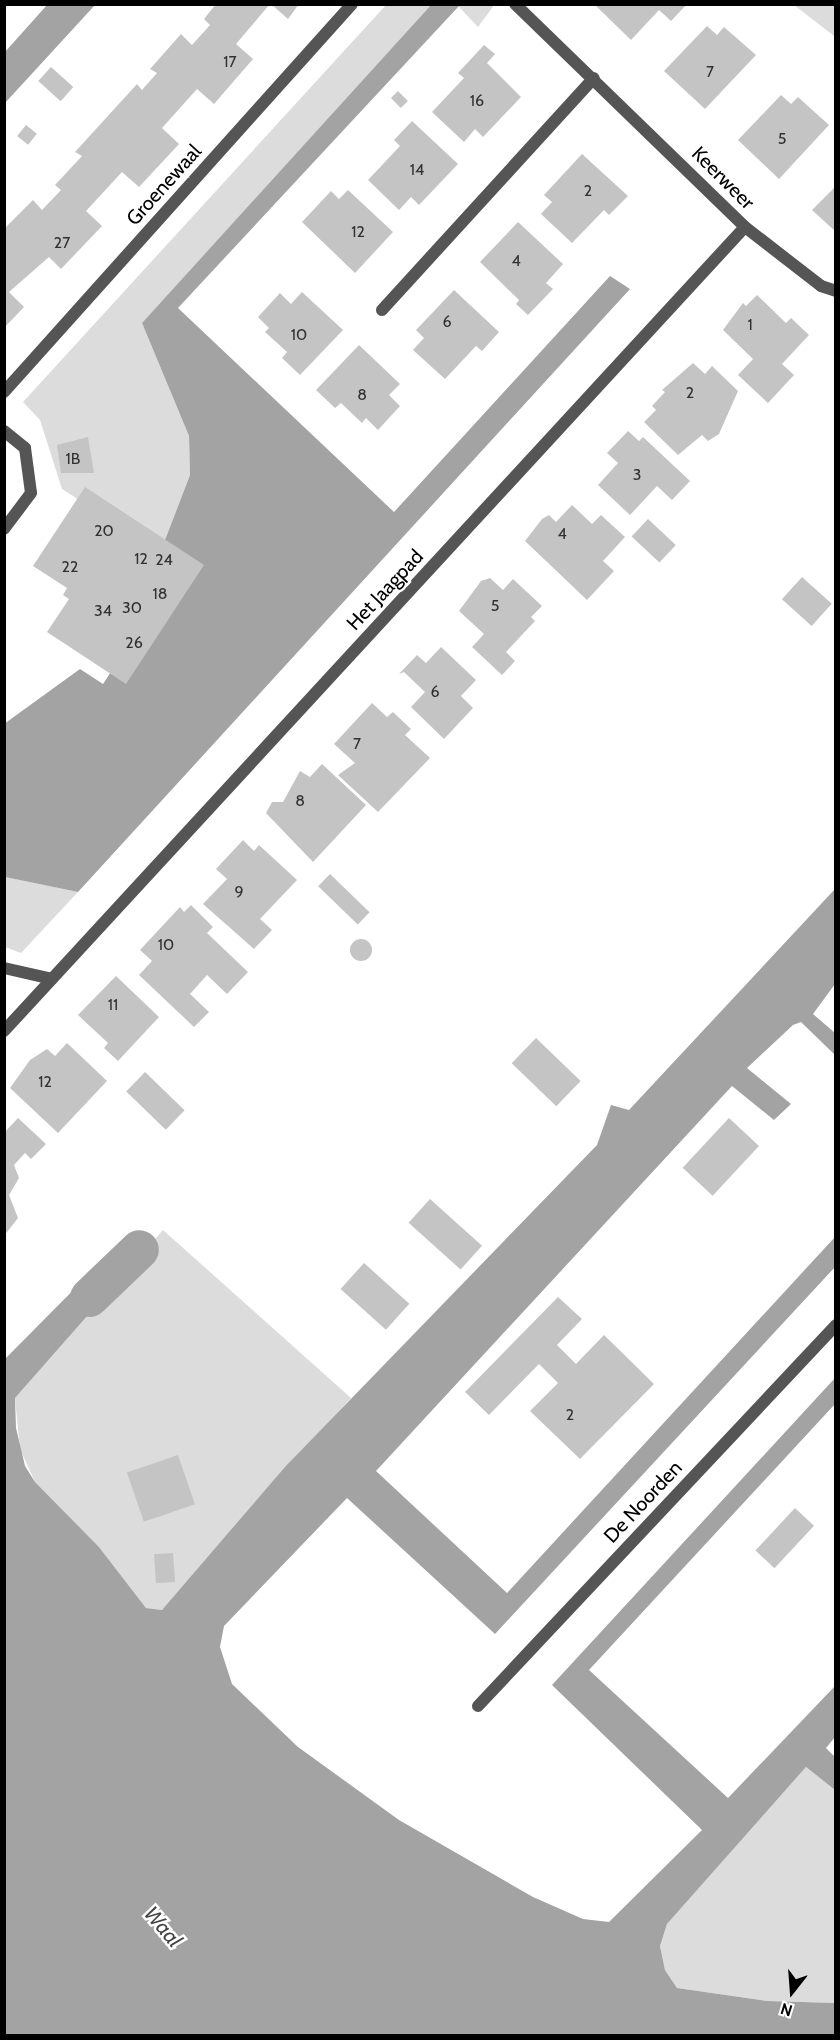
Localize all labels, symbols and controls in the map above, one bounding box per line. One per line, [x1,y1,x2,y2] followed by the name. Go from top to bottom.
[223,52,237,72] house number: 17
[706,62,714,82] house number: 7
[470,91,484,111] house number: 16
[778,129,786,149] house number: 5
[121,140,207,230] street label: Groenewaal
[687,142,759,214] street label: Keerweer
[410,160,424,180] house number: 14
[584,181,592,201] house number: 2
[351,222,365,242] house number: 12
[54,233,70,253] house number: 27
[511,251,521,271] house number: 4
[442,312,452,332] house number: 6
[747,315,753,335] house number: 1
[291,325,307,345] house number: 10
[686,383,694,403] house number: 2
[357,385,367,405] house number: 8
[66,449,80,469] house number: 1B
[633,465,641,485] house number: 3
[94,521,114,541] house number: 20
[557,524,567,544] house number: 4
[342,545,428,635] street label: Het Jaagpad
[134,549,148,569] house number: 12
[155,550,173,570] house number: 24
[62,557,78,577] house number: 22
[153,584,167,604] house number: 18
[491,596,499,616] house number: 5
[122,598,142,618] house number: 30
[94,601,112,621] house number: 34
[125,633,143,653] house number: 26
[430,682,440,702] house number: 6
[353,734,361,754] house number: 7
[295,791,305,811] house number: 8
[234,882,244,902] house number: 9
[158,935,174,955] house number: 10
[108,995,118,1015] house number: 11
[38,1072,52,1092] house number: 12
[566,1405,574,1425] house number: 2
[599,1456,687,1548] street label: De Noorden
[139,1901,187,1953] water label: Waal
[762,1962,822,2022] north arrow
[778,1999,795,2020] text: N

